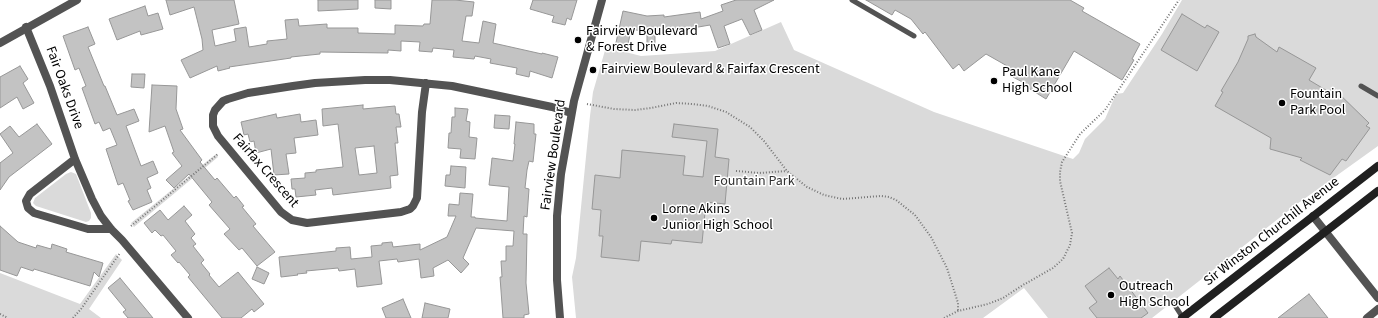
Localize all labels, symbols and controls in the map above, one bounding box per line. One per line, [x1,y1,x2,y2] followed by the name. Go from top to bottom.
[586,24,698,56] place label: Fairview Boulevard & Forest Drive
[573,35,583,45] marker: Fairview Boulevard & Forest Drive
[41,44,87,132] street label: Fair Oaks Drive
[601,62,820,78] place label: Fairview Boulevard & Fairfax Crescent
[588,65,598,75] marker: Fairview Boulevard & Fairfax Crescent
[1002,65,1072,98] place label: Paul Kane High School
[989,76,999,86] marker: Paul Kane High School
[1290,87,1345,120] place label: Fountain Park Pool
[538,98,570,212] street label: Fairview Boulevard
[1277,98,1287,108] marker: Fountain Park Pool
[228,131,302,211] street label: Fairfax Crescent
[713,174,795,190] park label: Fountain Park
[1201,174,1343,290] street label: Sir Winston Churchill Avenue
[662,202,773,234] place label: Lorne Akins Junior High School
[649,213,659,223] marker: Lorne Akins Junior High School
[1119,279,1189,312] place label: Outreach High School
[1106,290,1116,300] marker: Outreach High School

